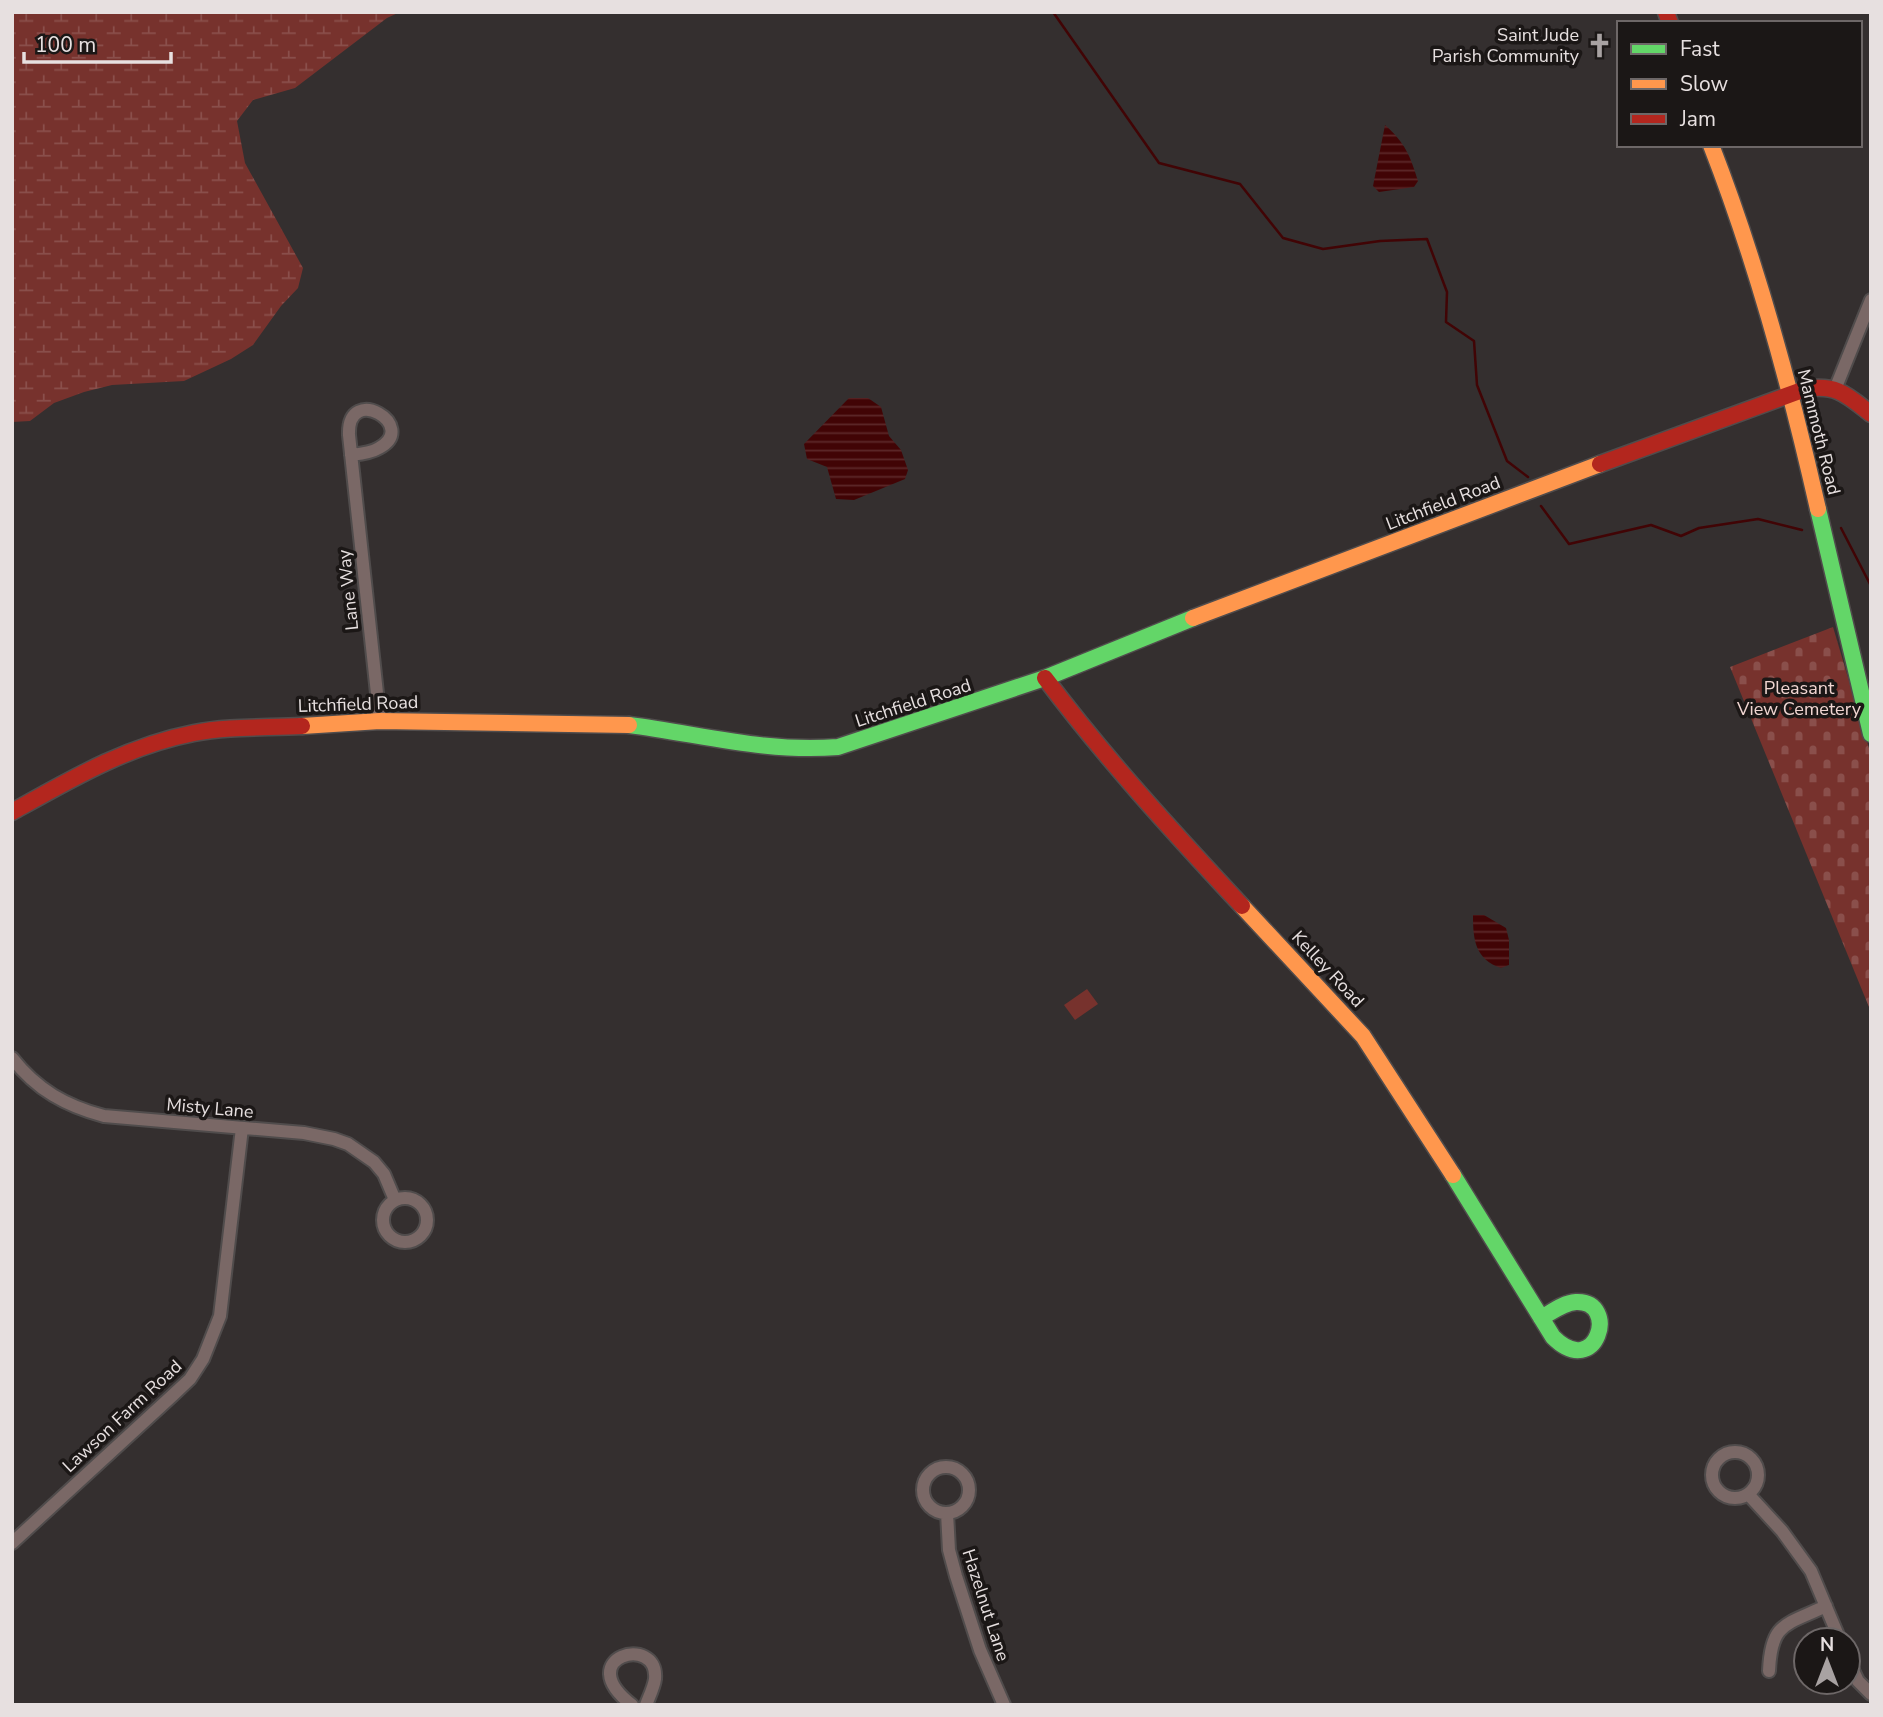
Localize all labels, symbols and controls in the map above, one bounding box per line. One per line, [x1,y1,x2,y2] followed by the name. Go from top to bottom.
[24,21,172,65] scale bar
[1617,21,1862,147] legend
[1432,23,1580,68] place label: Saint Jude Parish Community
[35,31,96,59] text: 100 m
[1585,31,1613,59] church icon: Saint Jude Parish Community
[1680,35,1720,63] text: Fast
[1680,70,1729,98] text: Slow
[1679,105,1716,133] text: Jam
[1792,367,1846,497] street label: Mammoth Road
[1382,470,1504,536] street label: Litchfield Road
[332,548,364,632] street label: Lane Way
[852,673,974,733] street label: Litchfield Road
[1736,676,1862,721] park label: Pleasant View Cemetery
[297,690,419,718] street label: Litchfield Road
[1286,926,1370,1012] street label: Kelley Road
[165,1092,255,1124] street label: Misty Lane
[57,1354,187,1478] street label: Lawson Farm Road
[957,1546,1015,1664] street label: Hazelnut Lane
[1792,1626,1862,1696] north arrow
[1820,1632,1834,1658] text: N

